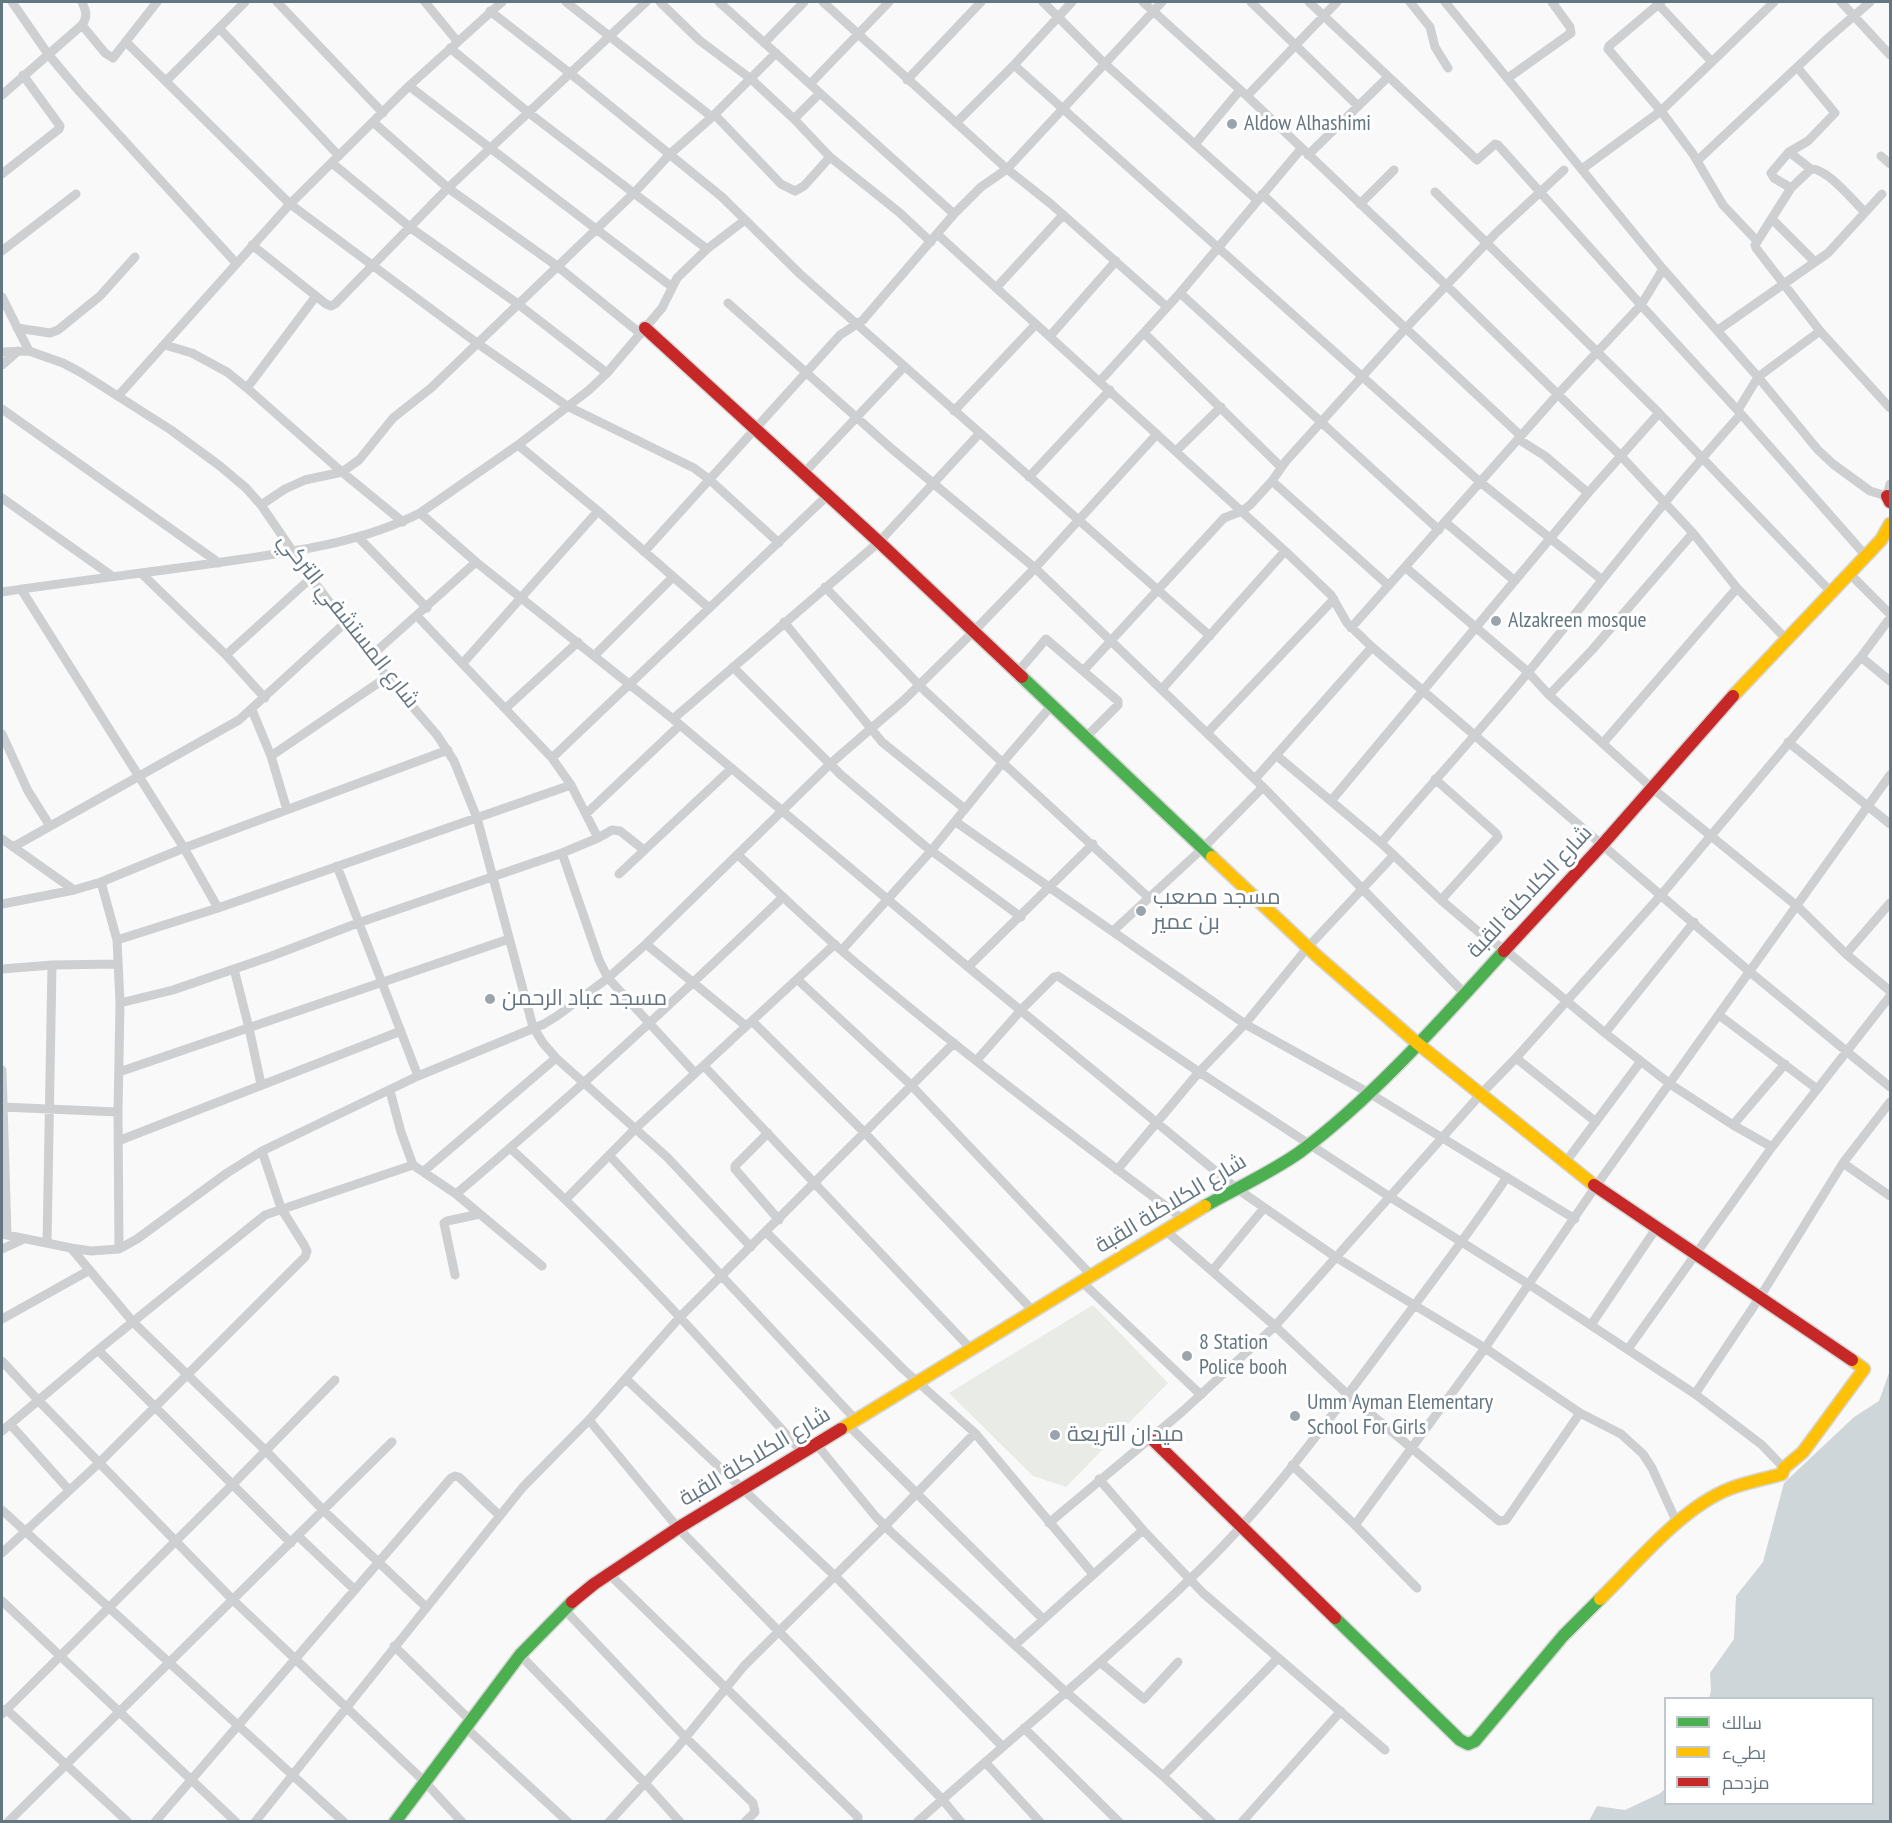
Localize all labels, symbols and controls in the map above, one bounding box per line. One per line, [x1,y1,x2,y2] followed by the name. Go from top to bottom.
[1244,111,1371,137] place label: Aldow Alhashimi
[1225,117,1239,131] marker: Aldow Alhashimi
[271,528,425,714] street label: شارع المستشفي التركي
[1508,608,1647,634] place label: Alzakreen mosque
[1489,614,1503,628] marker: Alzakreen mosque
[1462,820,1598,964] street label: شارع الكلاكلة القبة
[1153,885,1281,936] place label: مسجد مصعب بن عمير
[1134,904,1148,918] marker: مسجد مصعب بن عمير
[502,986,667,1012] place label: مسجد عباد الرحمن
[483,992,497,1006] marker: مسجد عباد الرحمن
[1091,1149,1251,1259] street label: شارع الكلاكلة القبة
[1199,1330,1287,1382] place label: 8 Station Police booh
[1180,1349,1194,1363] marker: 8 Station Police booh
[1307,1390,1493,1442] place label: Umm Ayman Elementary School For Girls
[675,1402,835,1512] street label: شارع الكلاكلة القبة
[1288,1409,1302,1423] marker: Umm Ayman Elementary School For Girls
[1067,1422,1184,1448] place label: ميدان التريعة
[1048,1428,1062,1442] marker: ميدان التريعة
[1664,1697,1874,1805] legend
[1722,1711,1762,1734] text: سالك
[1722,1741,1766,1764] text: بطيء
[1722,1771,1770,1794] text: مزدحم

